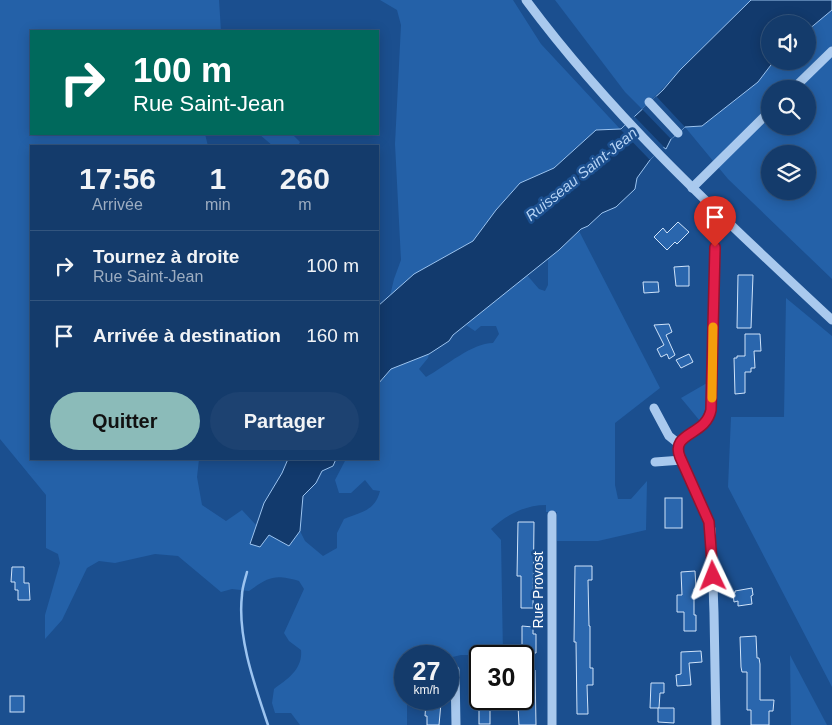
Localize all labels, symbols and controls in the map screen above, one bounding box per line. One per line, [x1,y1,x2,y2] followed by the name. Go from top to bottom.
[761,15,816,200] map controls
[761,15,816,70] button: sound
[50,50,115,115] icon: right
[133,50,232,89] text: 100 m
[761,80,816,135] button: search
[133,91,285,116] text: Rue Saint-Jean
[522,124,640,224] water label: Ruisseau Saint-Jean
[761,145,816,200] button: layers
[79,162,156,195] text: 17:56
[209,162,226,195] text: 1
[280,162,330,195] text: 260
[92,196,143,213] text: Arrivée
[205,196,231,213] text: min
[298,196,311,213] text: m
[694,196,736,247] pin
[701,203,729,231] icon: arrive
[93,246,239,267] text: Tournez à droite
[50,252,78,280] icon: right
[306,255,359,276] text: 100 m
[93,268,203,285] text: Rue Saint-Jean
[50,322,78,350] icon: arrive
[93,325,281,346] text: Arrivée à destination
[306,325,359,346] text: 160 m
[50,392,200,450] button: Quitter
[210,392,359,450] button: Partager
[686,549,738,601] position arrow
[530,551,546,629] street label: Rue Provost
[469,645,534,710] speed limit sign: 30
[413,657,440,685] text: 27
[413,683,440,697] text: km/h

